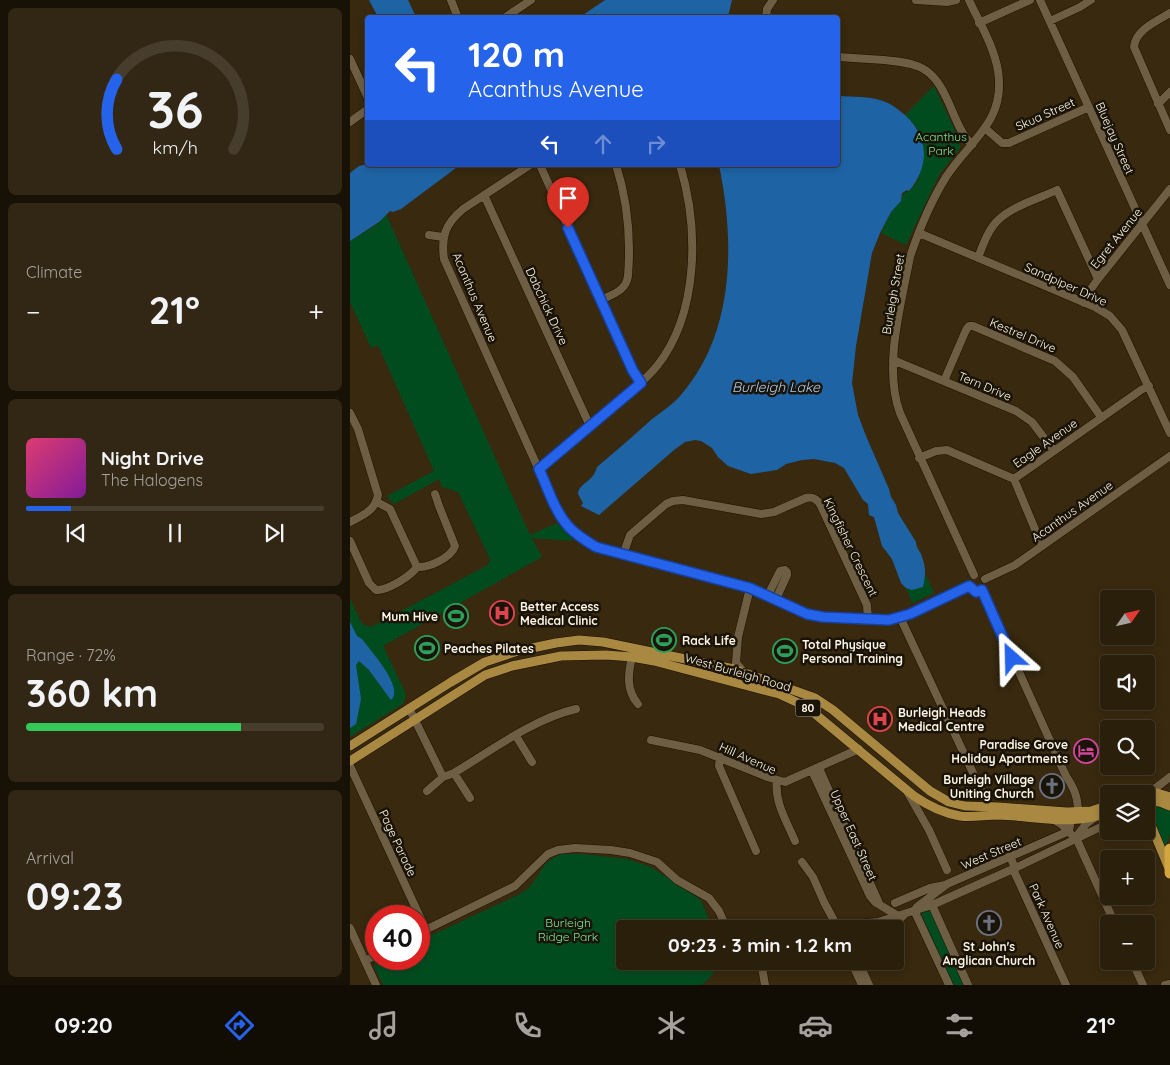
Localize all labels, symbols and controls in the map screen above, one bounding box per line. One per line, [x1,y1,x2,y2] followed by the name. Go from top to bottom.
[468,32,565,76] text: 120 m
[385,35,450,100] icon: left
[468,75,644,103] text: Acanthus Avenue
[147,76,203,141] text: 36
[1013,94,1077,134] street label: Skua Street
[1092,100,1138,176] street label: Bluejay Street
[915,129,967,158] park label: Acanthus Park
[536,130,564,158] icon: left
[589,130,617,158] icon: ahead
[642,130,670,158] icon: right
[152,136,198,158] text: km/h
[547,177,589,228] pin
[554,184,582,212] icon: arrive
[1087,204,1145,271] street label: Egret Avenue
[449,250,501,344] street label: Acanthus Avenue
[879,253,907,335] street label: Burleigh Street
[1022,259,1110,309] street label: Sandpiper Drive
[26,262,82,282] text: Climate
[523,265,572,347] street label: Dabchick Drive
[149,286,200,334] text: 21°
[26,294,41,329] text: −
[308,294,324,329] text: +
[988,314,1059,356] street label: Kestrel Drive
[956,368,1014,404] street label: Tern Drive
[732,378,821,396] water label: Burleigh Lake
[1010,415,1080,471] street label: Eagle Avenue
[101,446,204,470] text: Night Drive
[101,470,203,490] text: The Halogens
[1028,477,1116,545] street label: Acanthus Avenue
[821,495,881,599] street label: Kingfisher Crescent
[62,519,90,547] icon: previous
[161,519,189,547] icon: pause
[260,519,288,547] icon: next
[1100,590,1155,645] north arrow
[1100,590,1155,970] map controls
[520,599,599,628] place label: Better Access Medical Clinic
[489,600,515,626] hospital icon: Better Access Medical Clinic
[443,603,469,629] sports icon: Mum Hive
[381,609,438,624] place label: Mum Hive
[651,627,677,653] sports icon: Rack Life
[985,631,1037,683] position arrow
[682,633,736,648] place label: Rack Life
[414,635,440,661] sports icon: Peaches Pilates
[802,637,903,666] place label: Total Physique Personal Training
[772,638,798,664] sports icon: Total Physique Personal Training
[444,641,534,656] place label: Peaches Pilates
[26,645,116,665] text: Range · 72%
[683,650,793,694] street label: West Burleigh Road
[1100,655,1155,710] button: sound
[26,669,158,717] text: 360 km
[796,700,820,716] road number: 80
[898,705,986,734] place label: Burleigh Heads Medical Centre
[867,706,893,732] hospital icon: Burleigh Heads Medical Centre
[1100,720,1155,775] button: search
[951,737,1068,766] place label: Paradise Grove Holiday Apartments
[1073,738,1099,764] hotel icon: Paradise Grove Holiday Apartments
[717,739,779,777] street label: Hill Avenue
[943,772,1034,801] place label: Burleigh Village Uniting Church
[1039,773,1065,799] church icon: Burleigh Village Uniting Church
[1100,785,1155,840] button: layers
[827,787,881,883] street label: Upper East Street
[376,807,420,879] street label: Page Parade
[959,834,1023,872] street label: West Street
[26,848,74,868] text: Arrival
[1100,850,1155,905] button: +
[26,872,123,920] text: 09:23
[1026,881,1068,951] street label: Park Avenue
[365,905,430,970] speed limit sign: 40
[976,910,1002,936] church icon: St John's Anglican Church
[538,915,598,944] park label: Burleigh Ridge Park
[1100,915,1155,970] button: −
[668,933,852,957] text: 09:23 · 3 min · 1.2 km
[943,939,1035,968] place label: St John's Anglican Church
[222,1008,257,1043] icon: directions
[366,1008,401,1043] icon: music
[510,1008,545,1043] icon: phone
[654,1008,689,1043] icon: climate
[798,1008,833,1043] icon: car
[942,1008,977,1043] icon: filters
[55,1011,113,1039] text: 09:20
[1086,1011,1115,1039] text: 21°

